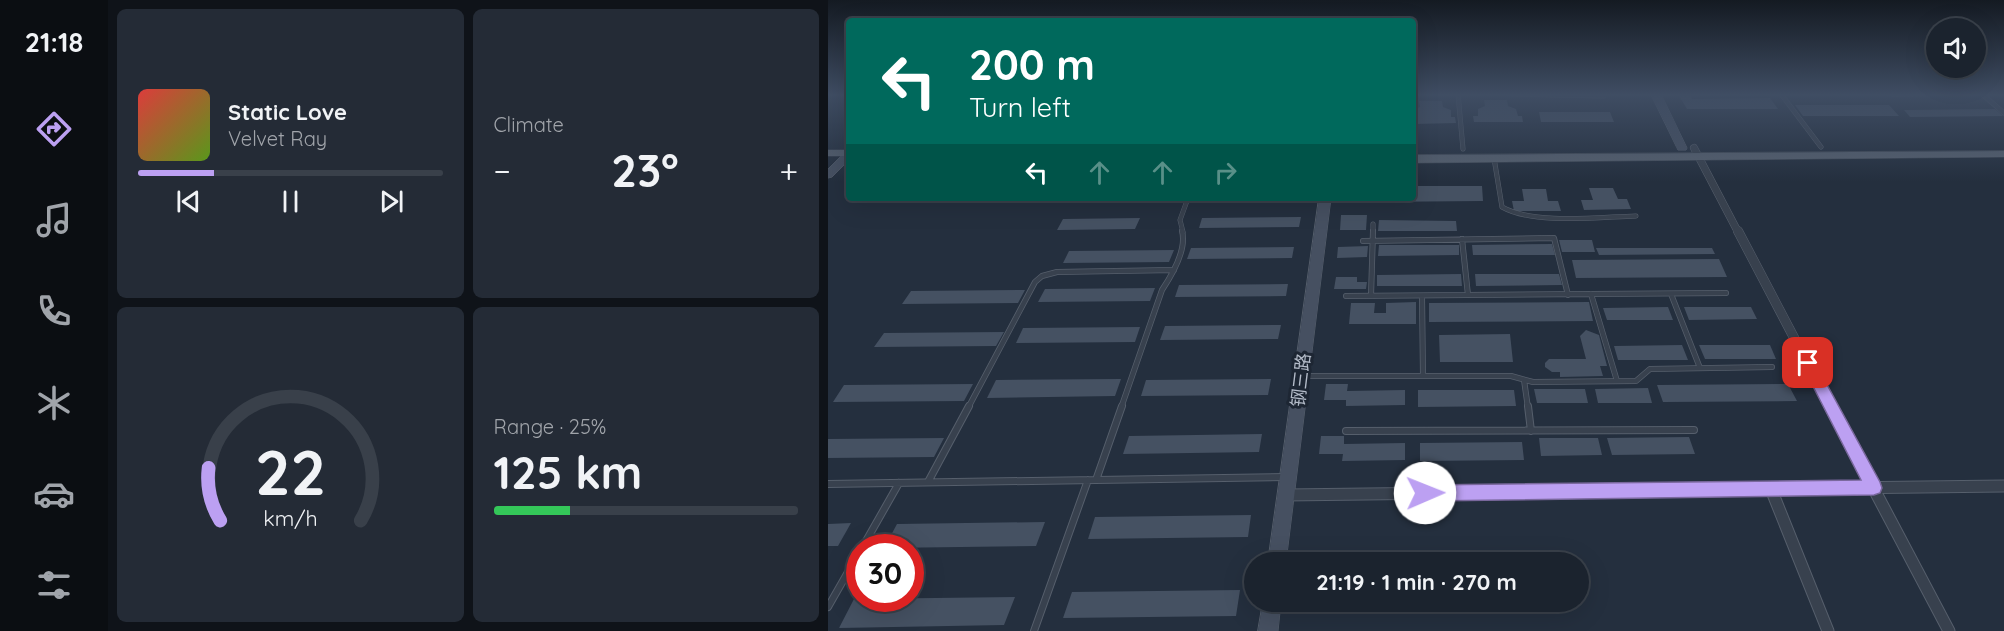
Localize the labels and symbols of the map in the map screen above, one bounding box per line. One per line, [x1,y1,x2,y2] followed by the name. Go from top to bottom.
[1782,337,1833,388] pin
[1286,352,1315,408] street label: 钢三路
[1393,461,1457,525] position arrow
[846,534,924,612] speed limit sign: 30

